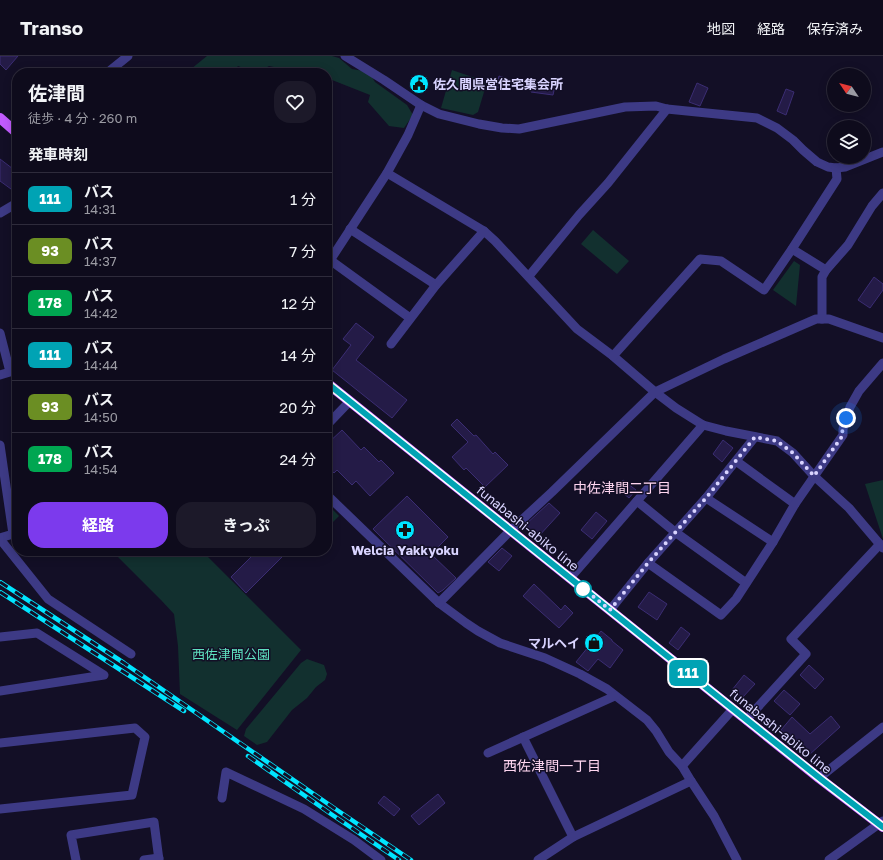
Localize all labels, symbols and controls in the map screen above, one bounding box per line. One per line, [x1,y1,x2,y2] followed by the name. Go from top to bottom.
[20,16,83,39] text: Transo
[707,20,735,37] text: 地図
[757,20,785,37] text: 経路
[807,20,863,37] text: 保存済み
[827,68,871,112] north arrow
[827,68,871,164] map controls
[408,73,430,95] public building icon: 佐久間県営住宅集会所
[433,76,563,92] place label: 佐久間県営住宅集会所
[28,81,85,104] text: 佐津間
[274,81,316,123] button: heart
[28,110,137,126] text: 徒歩 · 4 分 · 260 m
[827,120,871,164] button: layers
[28,145,88,163] text: 発車時刻
[84,182,114,200] text: バス
[39,190,61,207] text: 111
[290,190,316,208] text: 1 分
[84,201,116,217] text: 14:31
[84,234,114,252] text: バス
[41,242,59,259] text: 93
[289,242,316,260] text: 7 分
[84,253,117,269] text: 14:37
[84,286,114,304] text: バス
[38,294,62,311] text: 178
[281,294,316,312] text: 12 分
[84,305,118,321] text: 14:42
[84,338,114,356] text: バス
[39,346,61,363] text: 111
[281,346,316,364] text: 14 分
[84,357,118,373] text: 14:44
[84,390,114,408] text: バス
[41,398,59,415] text: 93
[279,398,316,416] text: 20 分
[836,408,856,428] your location
[84,409,118,425] text: 14:50
[84,442,114,460] text: バス
[38,450,62,467] text: 178
[279,450,316,468] text: 24 分
[84,461,118,477] text: 14:54
[573,479,671,496] district label: 中佐津間二丁目
[474,482,582,574] street label: funabashi-abiko line
[28,502,168,548] button: 経路
[176,502,316,548] button: きっぷ
[394,519,416,541] pharmacy icon: Welcia Yakkyoku
[351,542,459,558] place label: Welcia Yakkyoku
[574,580,592,598] unlabelled marker
[583,632,605,654] shop icon: マルヘイ
[528,635,580,651] place label: マルヘイ
[192,646,270,662] park label: 西佐津間公園
[665,660,711,686] line badge: 111
[677,664,699,681] text: 111
[727,685,835,777] street label: funabashi-abiko line
[503,757,601,774] district label: 西佐津間一丁目

